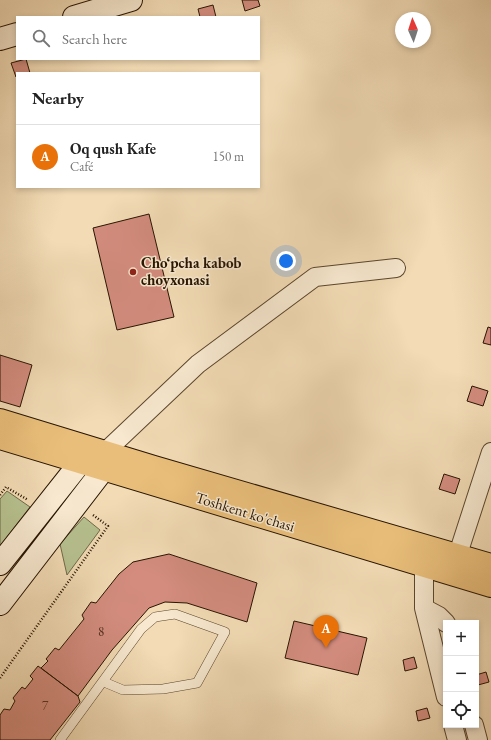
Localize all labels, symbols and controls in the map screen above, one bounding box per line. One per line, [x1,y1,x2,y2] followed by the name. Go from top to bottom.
[395,12,431,48] north arrow
[16,16,260,60] search box
[30,27,52,49] icon: search
[62,29,127,48] text: Search here
[32,87,84,109] text: Nearby
[70,139,156,158] text: Oq qush Kafe
[40,148,50,165] text: A
[213,148,244,165] text: 150 m
[70,158,93,175] text: Café
[276,251,296,271] your location
[141,253,241,289] place label: Cho‘pcha kabob choyxonasi
[128,267,138,277] marker: Cho‘pcha kabob choyxonasi
[193,487,297,536] street label: Toshkent ko'chasi
[313,615,339,648] pin: A
[443,620,479,728] map controls
[443,620,479,656] button: +
[98,623,104,640] house number: 8
[443,656,479,692] button: −
[443,692,479,728] button: locate
[42,697,49,714] house number: 7

